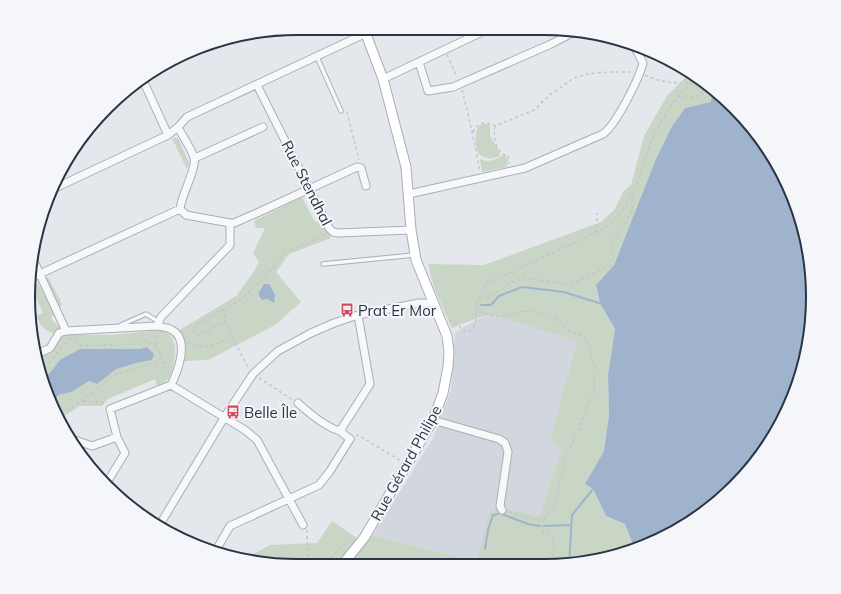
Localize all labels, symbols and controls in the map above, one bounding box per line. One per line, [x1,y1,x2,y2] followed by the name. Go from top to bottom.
[277,137,337,229] street label: Rue Stendhal
[358,301,437,320] place label: Prat Er Mor
[339,302,355,318] bus stop icon: Prat Er Mor
[366,402,446,524] street label: Rue Gérard Philipe
[244,403,297,422] place label: Belle Île
[225,404,241,420] bus stop icon: Belle Île

